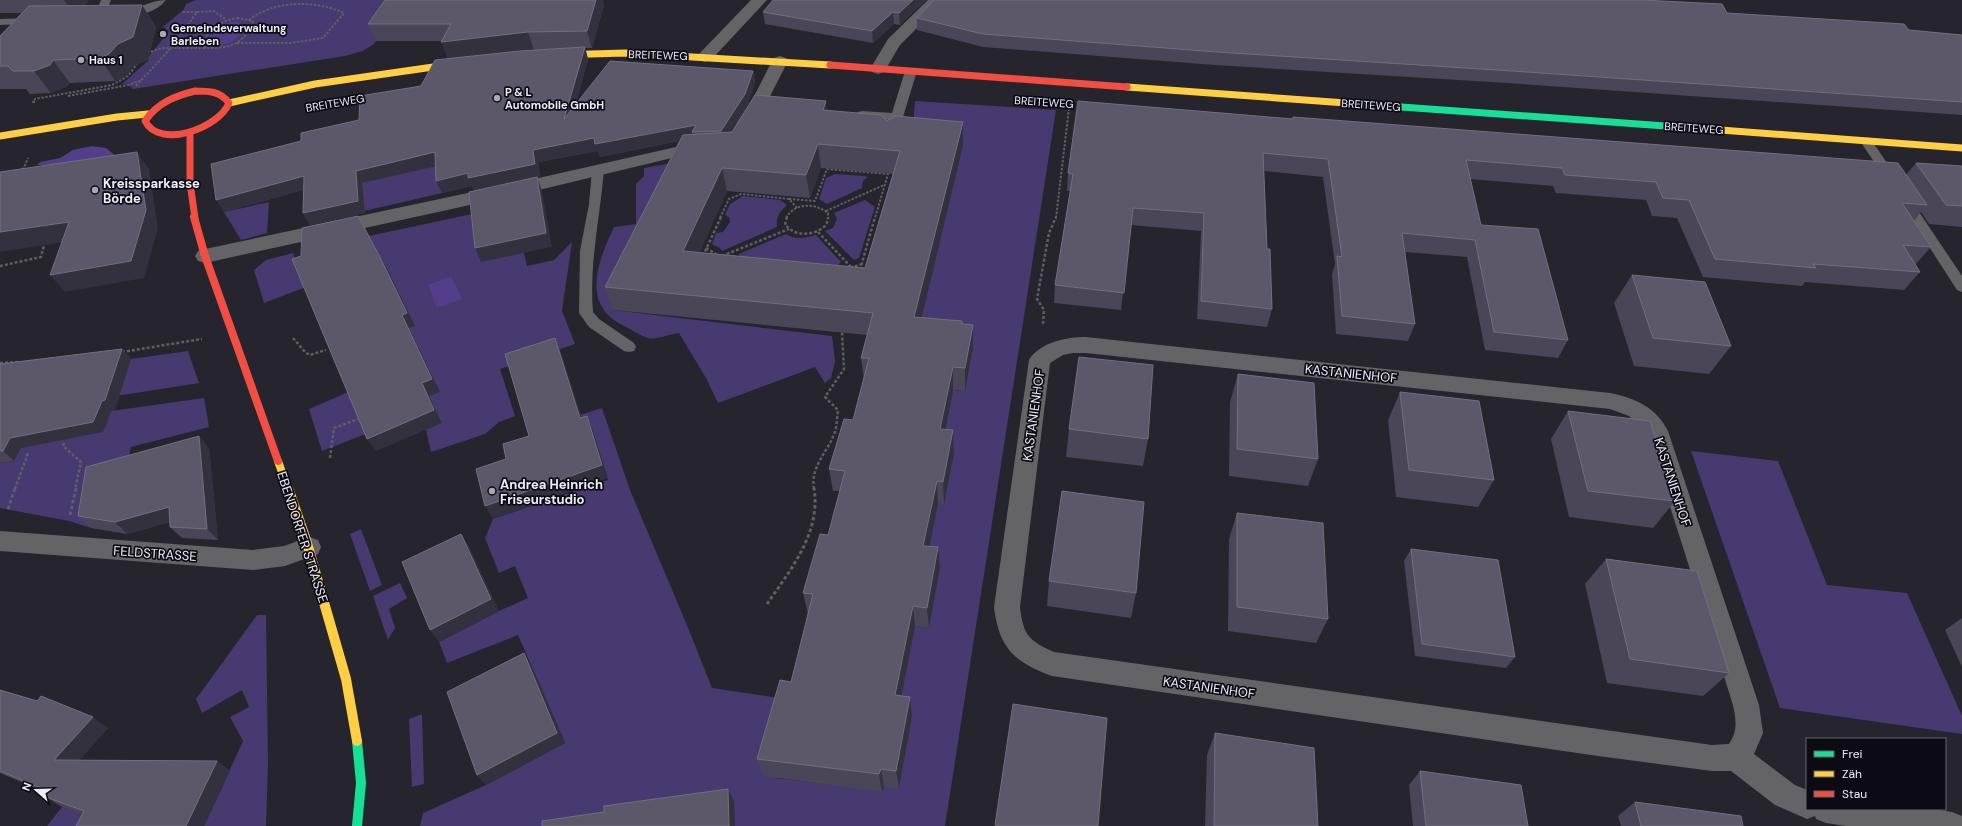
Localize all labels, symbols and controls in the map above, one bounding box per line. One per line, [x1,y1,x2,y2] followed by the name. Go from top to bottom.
[171,21,287,48] place label: Gemeindeverwaltung Barleben
[158,29,168,39] marker: Gemeindeverwaltung Barleben
[628,47,688,63] street label: BREITEWEG
[89,53,123,67] place label: Haus 1
[76,55,86,65] marker: Haus 1
[505,85,604,112] place label: P & L Automobile GmbH
[304,91,366,115] street label: BREITEWEG
[492,93,502,103] marker: P & L Automobile GmbH
[1014,93,1074,111] street label: BREITEWEG
[1341,96,1401,114] street label: BREITEWEG
[1664,119,1724,137] street label: BREITEWEG
[103,175,200,207] place label: Kreissparkasse Börde
[90,185,100,195] marker: Kreissparkasse Börde
[1304,360,1398,387] street label: KASTANIENHOF
[1019,368,1048,462] street label: KASTANIENHOF
[1650,435,1695,529] street label: KASTANIENHOF
[273,469,332,605] street label: EBENDORFER STRASSE
[500,476,603,508] place label: Andrea Heinrich Friseurstudio
[487,486,497,496] marker: Andrea Heinrich Friseurstudio
[113,542,197,565] street label: FELDSTRASSE
[1162,673,1256,702] street label: KASTANIENHOF
[1806,738,1946,810] legend
[1842,746,1862,762] text: Frei
[1842,766,1862,782] text: Zäh
[16,770,56,810] north arrow
[19,780,35,793] text: N
[1842,786,1867,802] text: Stau

